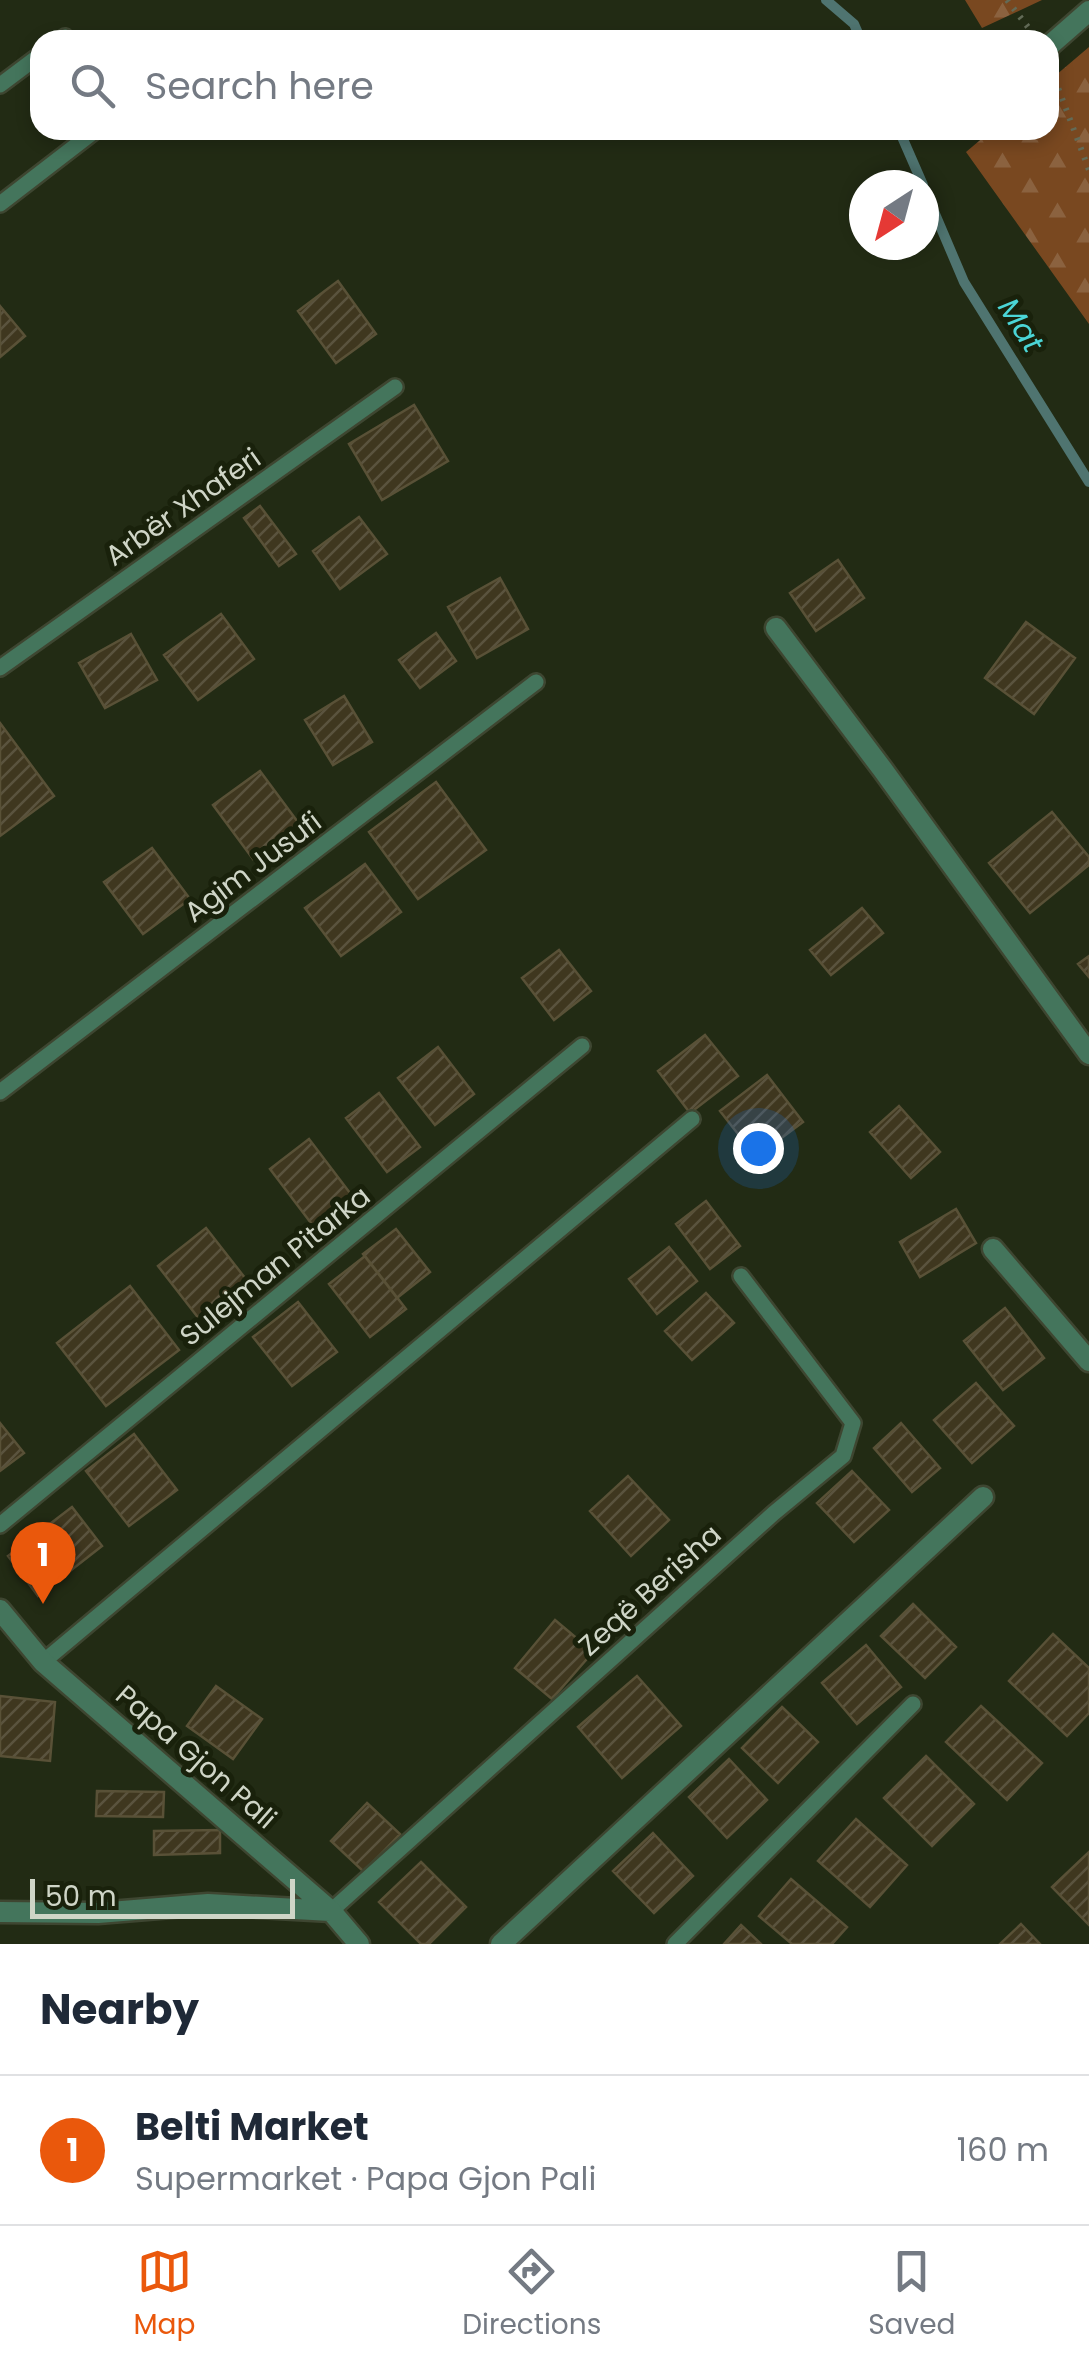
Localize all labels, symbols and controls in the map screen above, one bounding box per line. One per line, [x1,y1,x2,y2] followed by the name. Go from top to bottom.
[30,30,1059,140] search box
[65,58,120,113] icon: search
[145,59,374,112] text: Search here
[849,170,939,260] north arrow
[988,289,1055,361] water label: Mat
[97,439,269,575] street label: Arbër Xhaferi
[176,803,330,931] street label: Agim Jusufi
[733,1123,784,1174] your location
[172,1177,378,1355] street label: Sulejman Pitarka
[570,1515,730,1665] street label: Zeqë Berisha
[10,1522,76,1604] pin: 1
[107,1676,285,1838] street label: Papa Gjon Pali
[30,1874,295,1918] scale bar
[45,1877,116,1916] text: 50 m
[40,1980,199,2039] text: Nearby
[135,2100,369,2153] text: Belti Market
[66,2127,79,2172] text: 1
[957,2127,1049,2172] text: 160 m
[135,2156,596,2201] text: Supermarket · Papa Gjon Pali
[133,2244,195,2346] tab: Map
[462,2244,601,2346] tab: Directions
[868,2244,956,2346] tab: Saved

